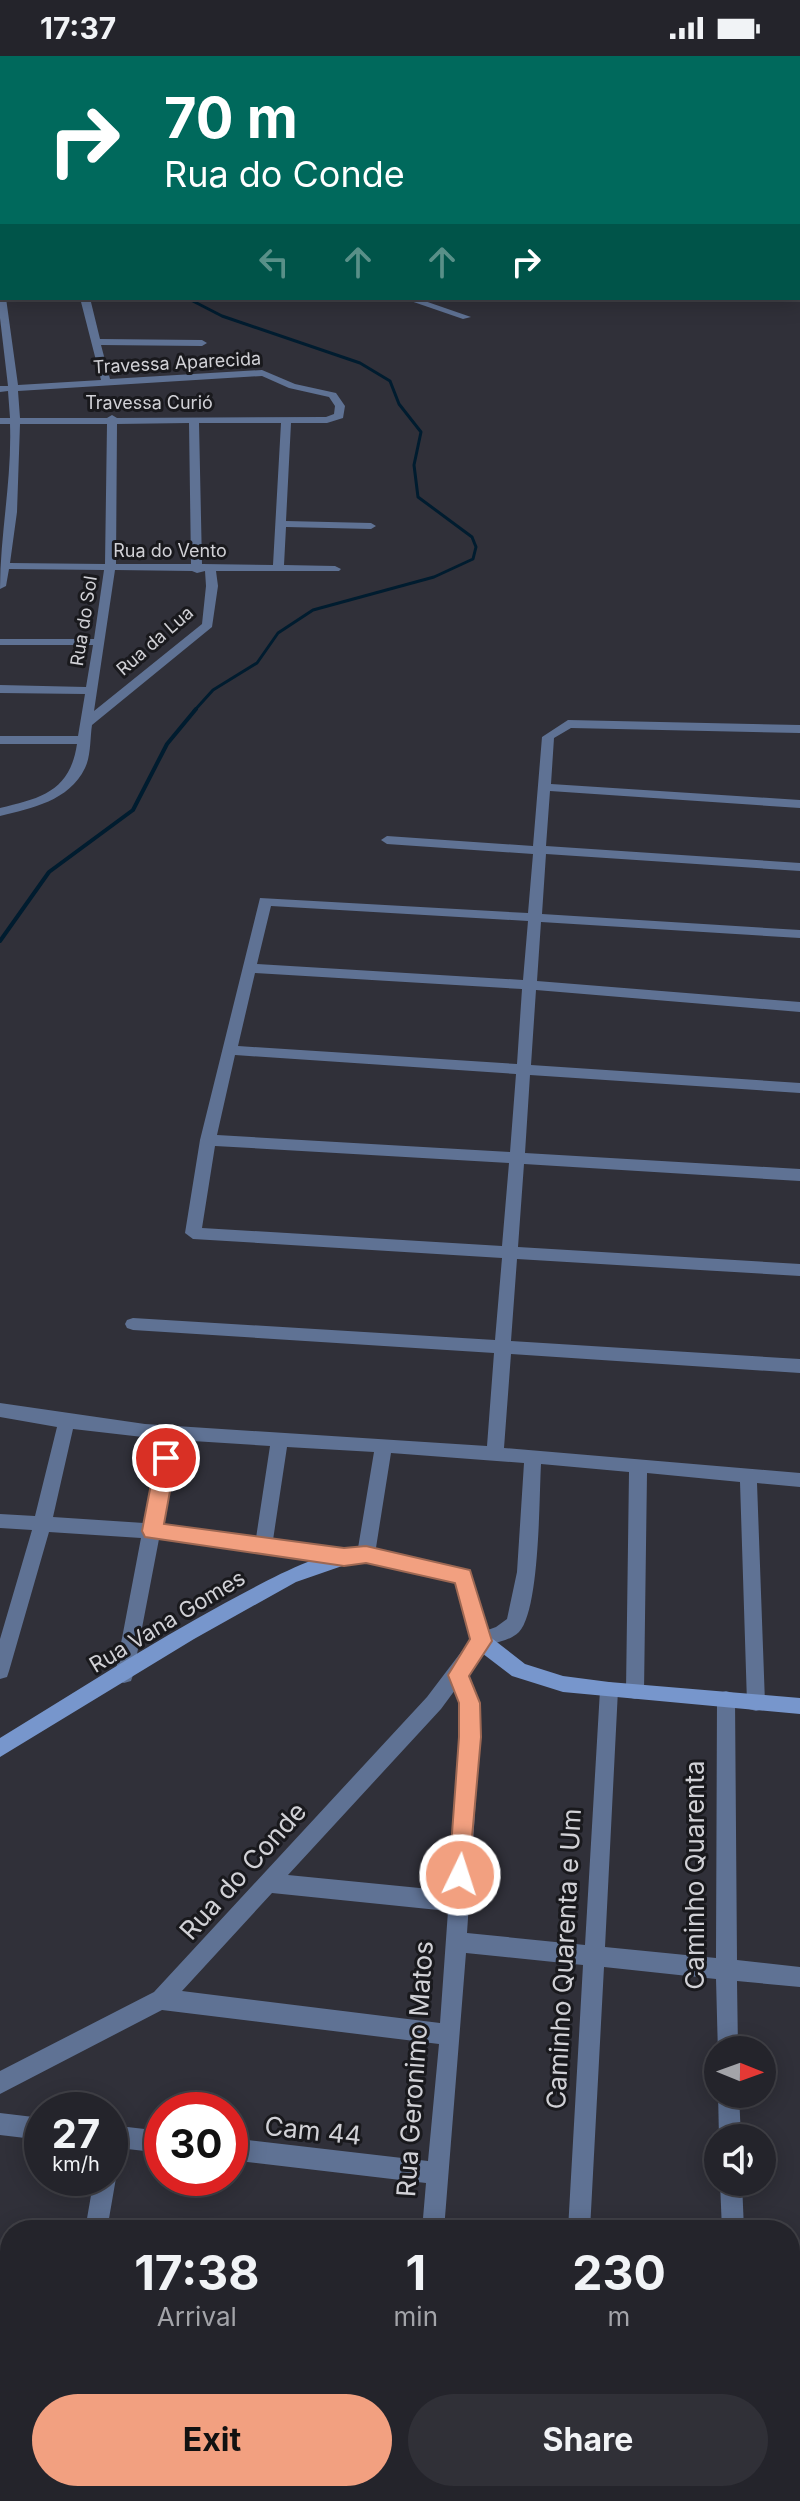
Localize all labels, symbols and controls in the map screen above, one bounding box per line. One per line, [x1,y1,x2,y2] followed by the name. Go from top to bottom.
[40,10,116,46] text: 17:37
[164,84,298,152] text: 70 m
[32,88,136,192] icon: right
[164,152,405,196] text: Rua do Conde
[252,240,296,284] icon: left
[336,240,380,284] icon: ahead
[420,240,464,284] icon: ahead
[504,240,548,284] icon: right
[92,348,261,377] street label: Travessa Aparecida
[85,392,213,413] street label: Travessa Curió
[113,540,227,561] street label: Rua do Vento
[66,574,101,667] street label: Rua do Sol
[112,602,197,680] street label: Rua da Lua
[132,1424,200,1492] pin
[144,1436,188,1480] icon: arrive
[84,1564,250,1678] street label: Rua Vana Gomes
[679,1760,710,1990] street label: Caminho Quarenta
[173,1796,312,1946] street label: Rua do Conde
[540,1808,587,2110] street label: Caminho Quarenta e Um
[418,1833,502,1917] position arrow
[390,1940,439,2198] street label: Rua Geronimo Matos
[704,2036,776,2108] north arrow
[704,2036,776,2196] map controls
[144,2092,248,2196] speed limit sign: 30
[52,2109,100,2158] text: 27
[263,2110,363,2151] street label: Cam 44
[704,2124,776,2196] button: sound
[52,2152,100,2176] text: km/h
[134,2243,259,2302] text: 17:38
[405,2243,426,2302] text: 1
[572,2243,666,2302] text: 230
[157,2301,237,2332] text: Arrival
[394,2301,438,2332] text: min
[608,2301,630,2332] text: m
[32,2394,392,2486] button: Exit
[408,2394,768,2486] button: Share

